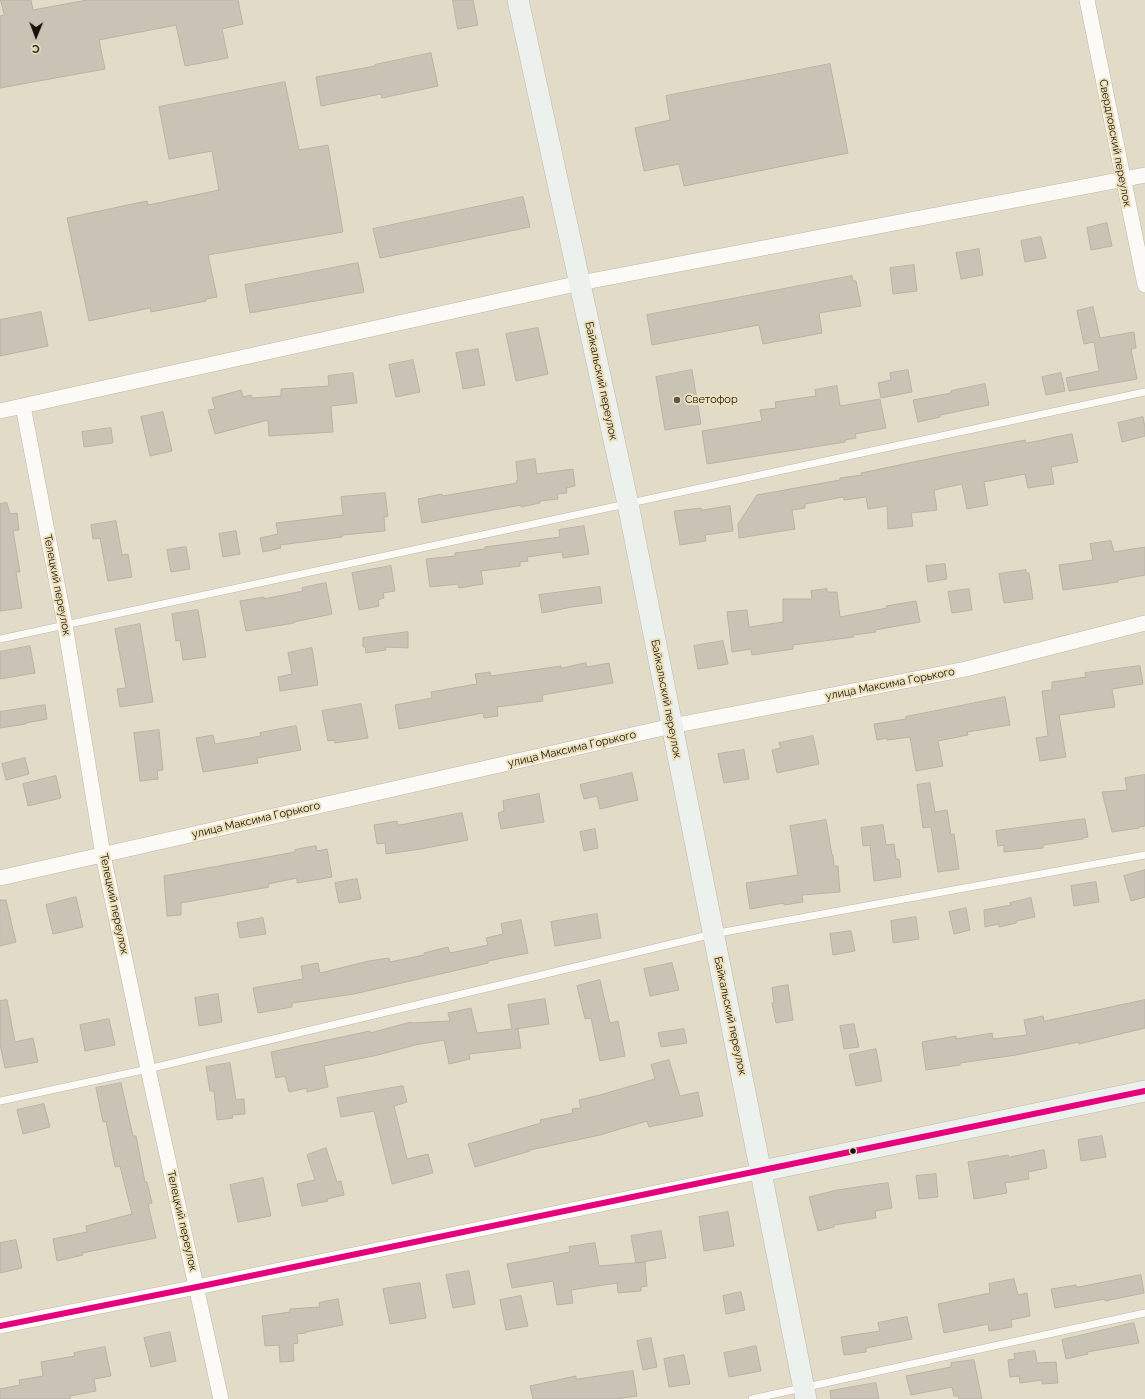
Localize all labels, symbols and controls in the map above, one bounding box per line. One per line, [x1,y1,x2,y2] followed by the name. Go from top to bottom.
[16,16,56,56] north arrow
[32,42,40,55] text: С
[1096,78,1134,208] street label: Свердловский переулок
[582,320,620,442] street label: Байкальский переулок
[685,393,738,407] place label: Светофор
[672,395,682,405] marker: Светофор
[41,533,73,637] street label: Телецкий переулок
[648,638,684,760] street label: Байкальский переулок
[824,665,956,703] street label: улица Максима Горького
[507,728,637,770] street label: улица Максима Горького
[191,799,321,841] street label: улица Максима Горького
[97,852,131,956] street label: Телецкий переулок
[711,955,749,1077] street label: Байкальский переулок
[848,1146,858,1156] unlabelled marker
[164,1169,200,1273] street label: Телецкий переулок

